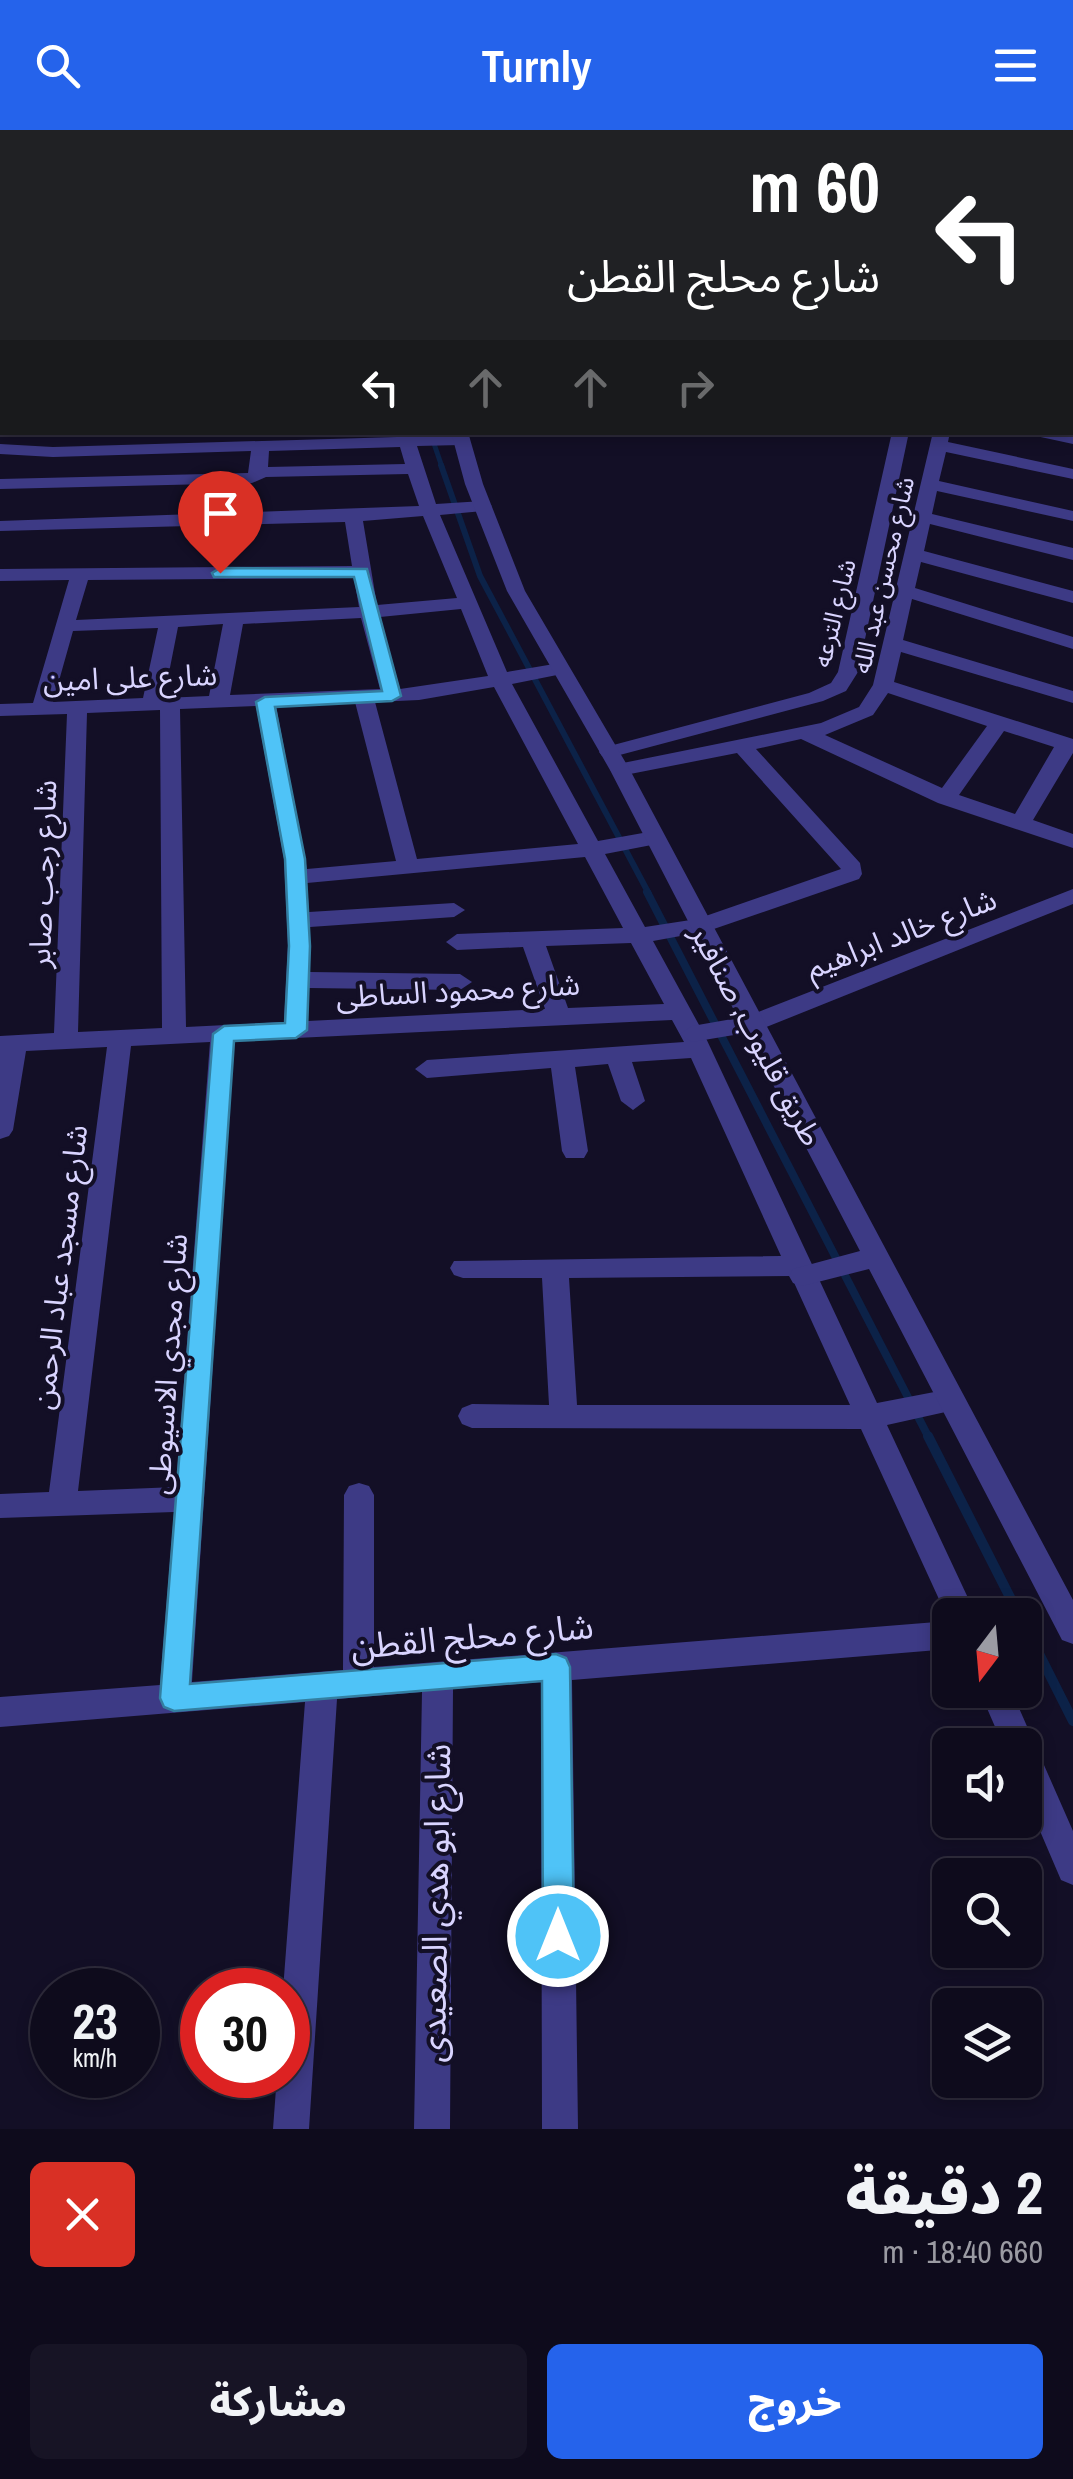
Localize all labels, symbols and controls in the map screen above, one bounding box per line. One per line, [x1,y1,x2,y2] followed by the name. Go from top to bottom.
[481,35,592,96] text: Turnly
[30,38,85,93] icon: search
[988,38,1043,93] icon: menu
[749,140,880,234] text: 60 m
[915,170,1045,300] icon: left
[567,245,880,306] text: شارع محلج القطن
[353,360,408,415] icon: left
[458,360,513,415] icon: ahead
[563,360,618,415] icon: ahead
[668,360,723,415] icon: right
[178,471,263,574] pin
[844,473,924,677] street label: شارع محسن عبد الله
[193,486,248,541] icon: arrive
[804,555,866,671] street label: شارع الترعه
[42,654,218,703] street label: شارع على امين
[19,779,68,970] street label: شارع رجب صابر
[800,878,1003,991] street label: شارع خالد ابراهيم
[681,916,832,1153] street label: طريق قليوب, صنافير
[335,964,581,1019] street label: شارع محمود الساطى
[22,1122,99,1412] street label: شارع مسجد عباد الرحمن
[138,1232,200,1496] street label: شارع مجدي الاسيوطى
[932,1598,1042,1708] north arrow
[932,1598,1042,2098] map controls
[349,1602,595,1673] street label: شارع محلج القطن
[932,1728,1042,1838] button: sound
[409,1743,465,2063] street label: شارع ابو هدي الصعيدى
[932,1858,1042,1968] button: search
[506,1884,610,1988] position arrow
[180,1968,310,2098] speed limit sign: 30
[72,1987,118,2055] text: 23
[932,1988,1042,2098] button: layers
[73,2041,117,2075] text: km/h
[845,2152,1043,2233] text: 2 دقيقة
[30,2162,135,2267] button: close
[883,2230,1043,2273] text: 660 m · 18:40
[30,2344,527,2459] button: مشاركة
[547,2344,1043,2459] button: خروج

